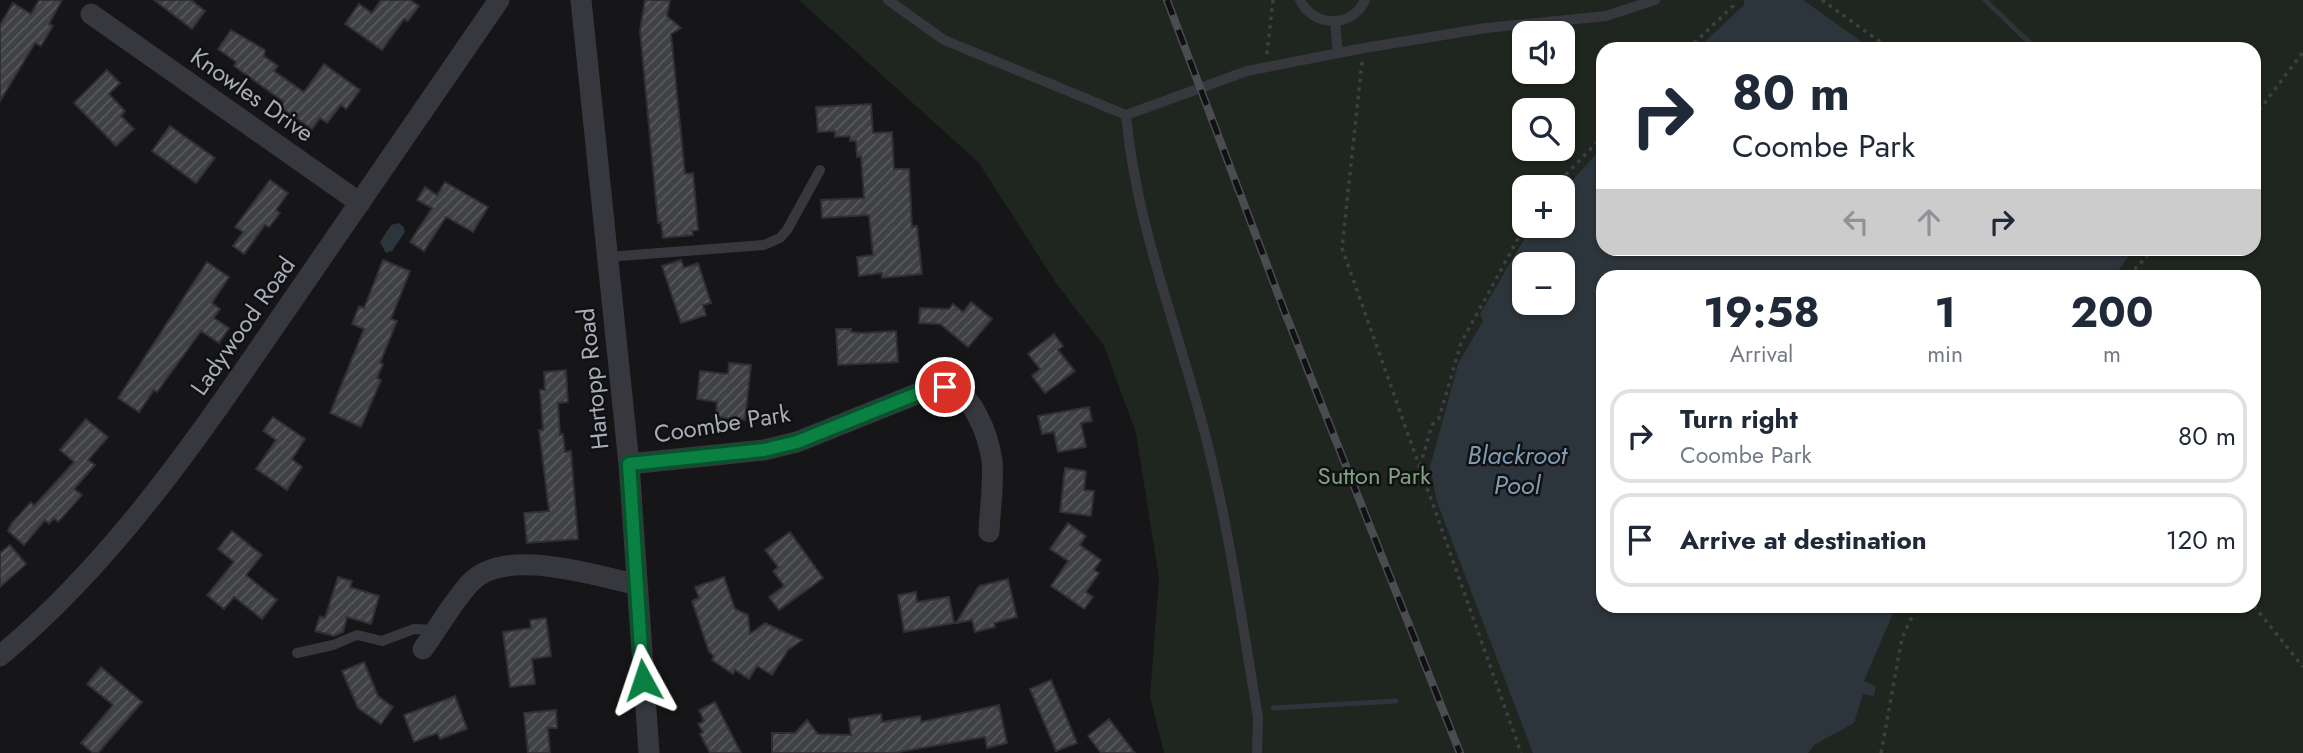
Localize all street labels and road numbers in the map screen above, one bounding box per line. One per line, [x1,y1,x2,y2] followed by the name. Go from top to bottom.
[184,39,321,150] street label: Knowles Drive
[182,249,303,402] street label: Ladywood Road
[568,307,617,452] street label: Hartopp Road
[651,395,793,452] street label: Coombe Park

